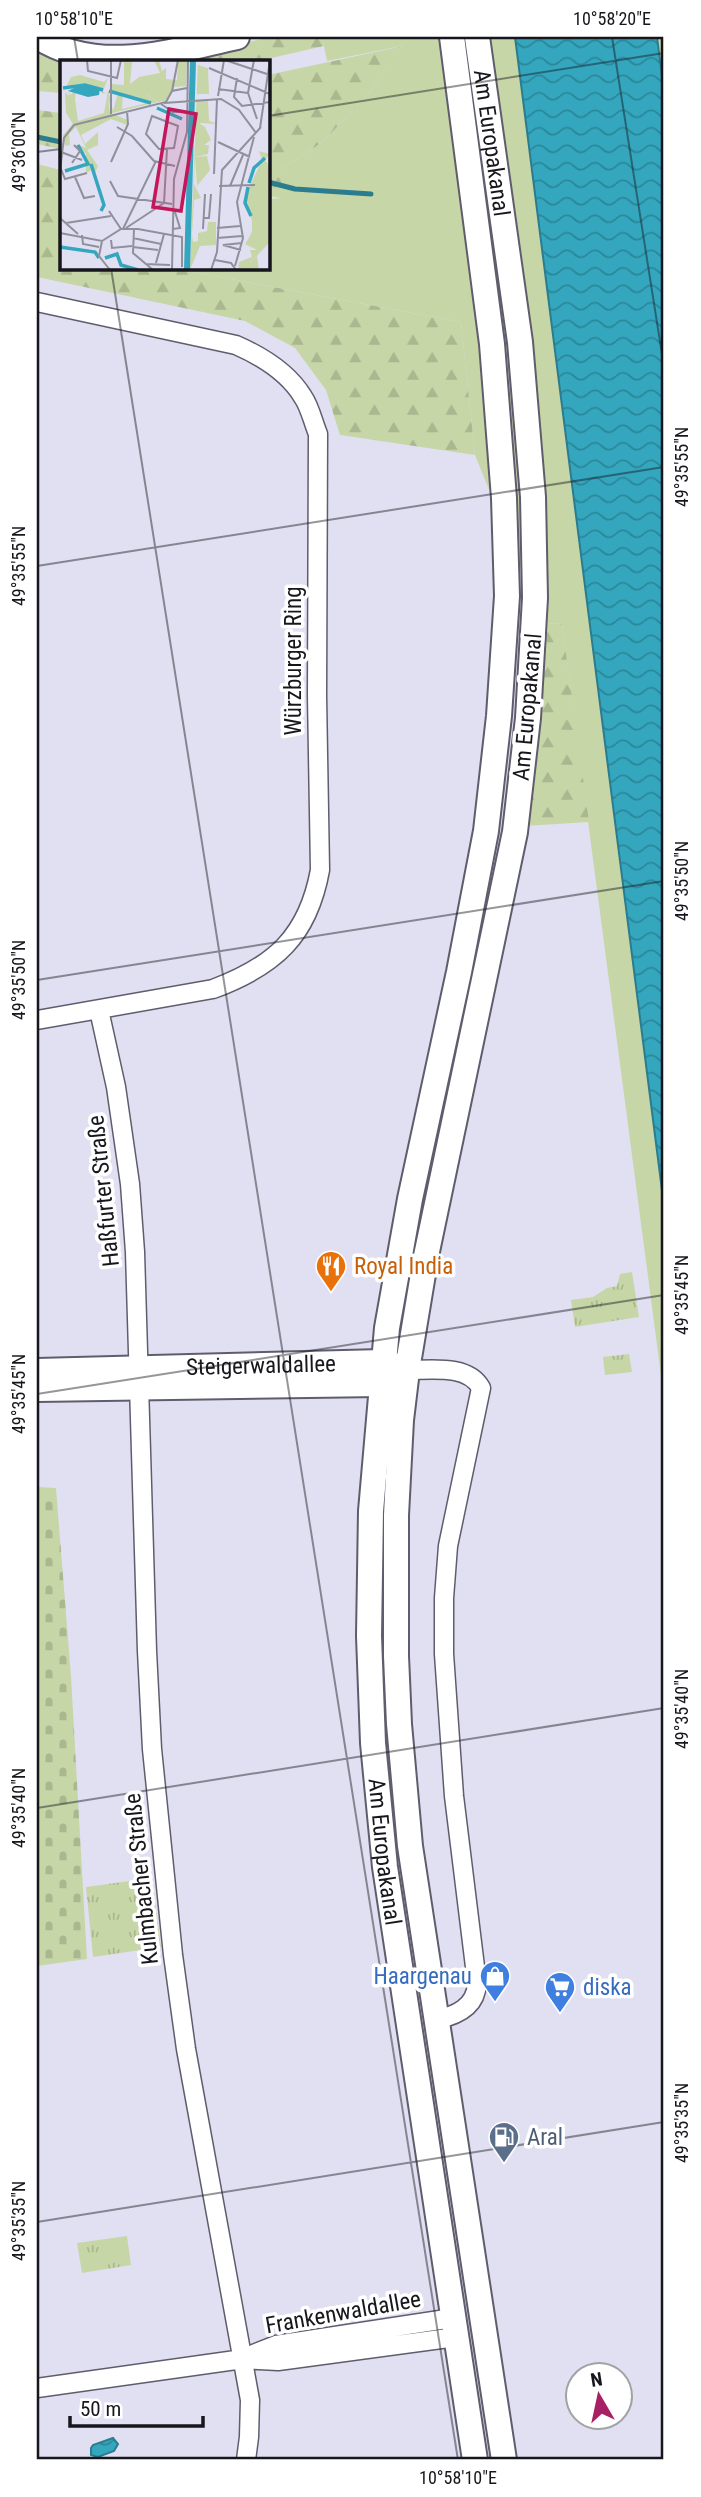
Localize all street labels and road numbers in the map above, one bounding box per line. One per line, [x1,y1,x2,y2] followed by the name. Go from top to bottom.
[468,68,515,218] street label: Am Europakanal
[280,586,307,736] street label: Würzburger Ring
[508,632,547,782] street label: Am Europakanal
[82,1114,125,1268] street label: Haßfurter Straße
[186,1350,336,1381] street label: Steigerwaldallee
[362,1777,407,1927] street label: Am Europakanal
[119,1792,164,1966] street label: Kulmbacher Straße
[263,2286,423,2339] street label: Frankenwaldallee

